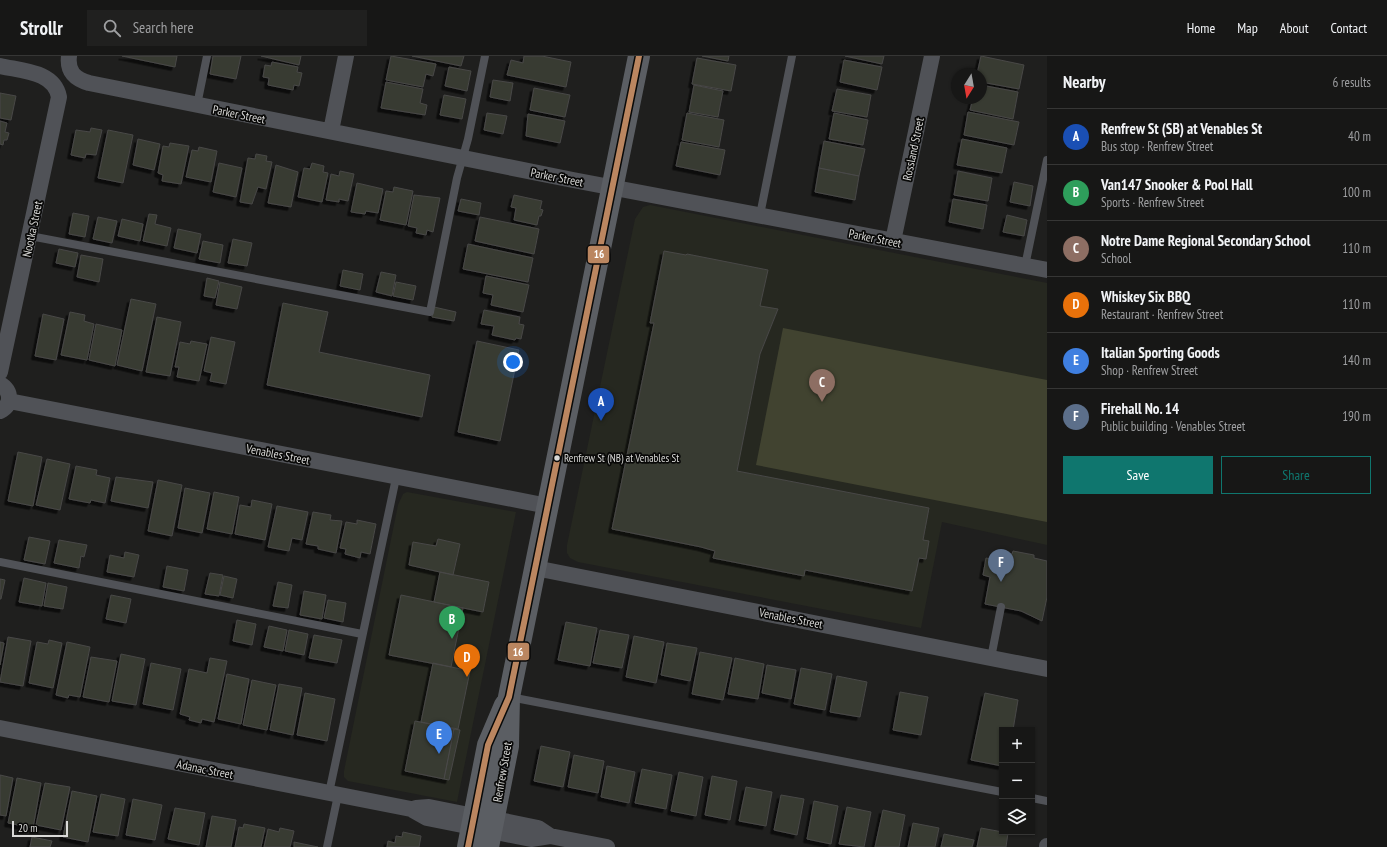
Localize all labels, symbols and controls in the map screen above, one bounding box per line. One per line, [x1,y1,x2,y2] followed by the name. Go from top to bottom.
[87,10,367,46] search box
[20,16,63,40] text: Strollr
[101,17,123,39] icon: search
[133,18,194,37] text: Search here
[1187,19,1215,37] text: Home
[1237,19,1258,37] text: Map
[1280,19,1309,37] text: About
[1331,19,1367,37] text: Contact
[951,68,987,104] north arrow
[1063,71,1106,93] text: Nearby
[1332,74,1371,91] text: 6 results
[211,102,267,127] street label: Parker Street
[899,115,927,182] street label: Rossland Street
[1101,119,1262,138] text: Renfrew St (SB) at Venables St
[1073,128,1079,145] text: A
[1348,128,1371,145] text: 40 m
[1101,138,1213,155] text: Bus stop · Renfrew Street
[529,165,585,190] street label: Parker Street
[1101,175,1253,194] text: Van147 Snooker & Pool Hall
[1073,184,1079,201] text: B
[1342,184,1371,201] text: 100 m
[1101,194,1204,211] text: Sports · Renfrew Street
[19,199,45,258] street label: Nootka Street
[847,226,903,251] street label: Parker Street
[1101,231,1310,250] text: Notre Dame Regional Secondary School
[1073,240,1079,257] text: C
[1342,240,1371,257] text: 110 m
[587,245,610,264] line badge: 16
[594,247,604,261] text: 16
[1101,250,1131,267] text: School
[1101,287,1190,306] text: Whiskey Six BBQ
[1073,296,1079,313] text: D
[1342,296,1371,313] text: 110 m
[1101,306,1223,323] text: Restaurant · Renfrew Street
[1101,343,1220,362] text: Italian Sporting Goods
[503,352,523,372] your location
[1073,352,1079,369] text: E
[1342,352,1371,369] text: 140 m
[1101,362,1198,379] text: Shop · Renfrew Street
[809,369,835,402] pin: C
[588,388,614,421] pin: A
[1101,399,1179,418] text: Firehall No. 14
[1073,408,1079,425] text: F
[1342,408,1371,425] text: 190 m
[1101,418,1245,435] text: Public building · Venables Street
[244,440,312,468] street label: Venables Street
[564,451,679,465] place label: Renfrew St (NB) at Venables St
[552,453,562,463] marker: Renfrew St (NB) at Venables St
[1063,456,1213,494] button: Save
[1221,456,1371,494] button: Share
[988,549,1014,582] pin: F
[757,604,825,632] street label: Venables Street
[439,606,465,639] pin: B
[507,642,530,661] line badge: 16
[454,644,480,677] pin: D
[513,645,523,659] text: 16
[426,721,452,754] pin: E
[999,727,1035,835] map controls
[999,727,1035,763] button: +
[489,740,515,803] street label: Renfrew Street
[176,756,235,782] street label: Adanac Street
[999,763,1035,799] button: −
[999,799,1035,835] button: layers
[12,819,68,838] scale bar
[18,821,37,835] text: 20 m

